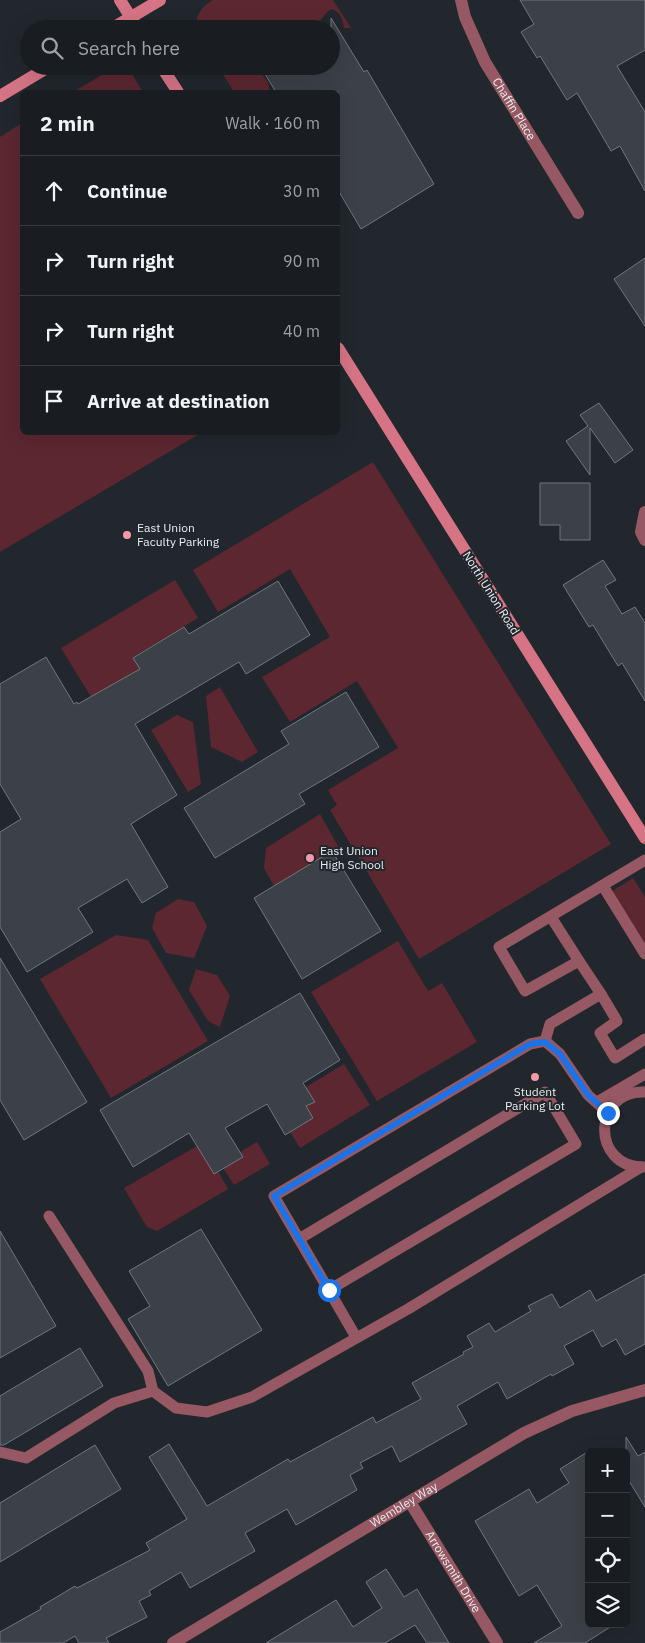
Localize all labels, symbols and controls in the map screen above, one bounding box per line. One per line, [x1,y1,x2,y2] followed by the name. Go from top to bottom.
[20,20,340,75] search box
[38,34,66,62] icon: search
[78,36,180,60] text: Search here
[490,75,540,143] street label: Chaffin Place
[40,109,95,137] text: 2 min
[225,113,320,133] text: Walk · 160 m
[40,177,68,205] icon: ahead
[87,179,167,203] text: Continue
[283,181,320,201] text: 30 m
[40,247,68,275] icon: right
[87,249,174,273] text: Turn right
[283,251,320,271] text: 90 m
[40,317,68,345] icon: right
[87,319,174,343] text: Turn right
[283,321,320,341] text: 40 m
[40,387,68,415] icon: arrive
[87,389,270,413] text: Arrive at destination
[137,520,220,549] place label: East Union Faculty Parking
[121,529,133,541] marker: East Union Faculty Parking
[460,548,523,637] street label: North Union Road
[320,843,384,872] place label: East Union High School
[304,852,316,864] marker: East Union High School
[529,1071,541,1083] marker: Student Parking Lot
[505,1084,565,1113] place label: Student Parking Lot
[597,1102,620,1125] route end
[318,1279,341,1302] route start
[585,1448,630,1628] map controls
[585,1448,630,1493] button: +
[367,1478,440,1530] street label: Wembley Way
[585,1493,630,1538] button: −
[423,1528,485,1616] street label: Arrowsmith Drive
[585,1538,630,1583] button: locate
[585,1583,630,1628] button: layers

